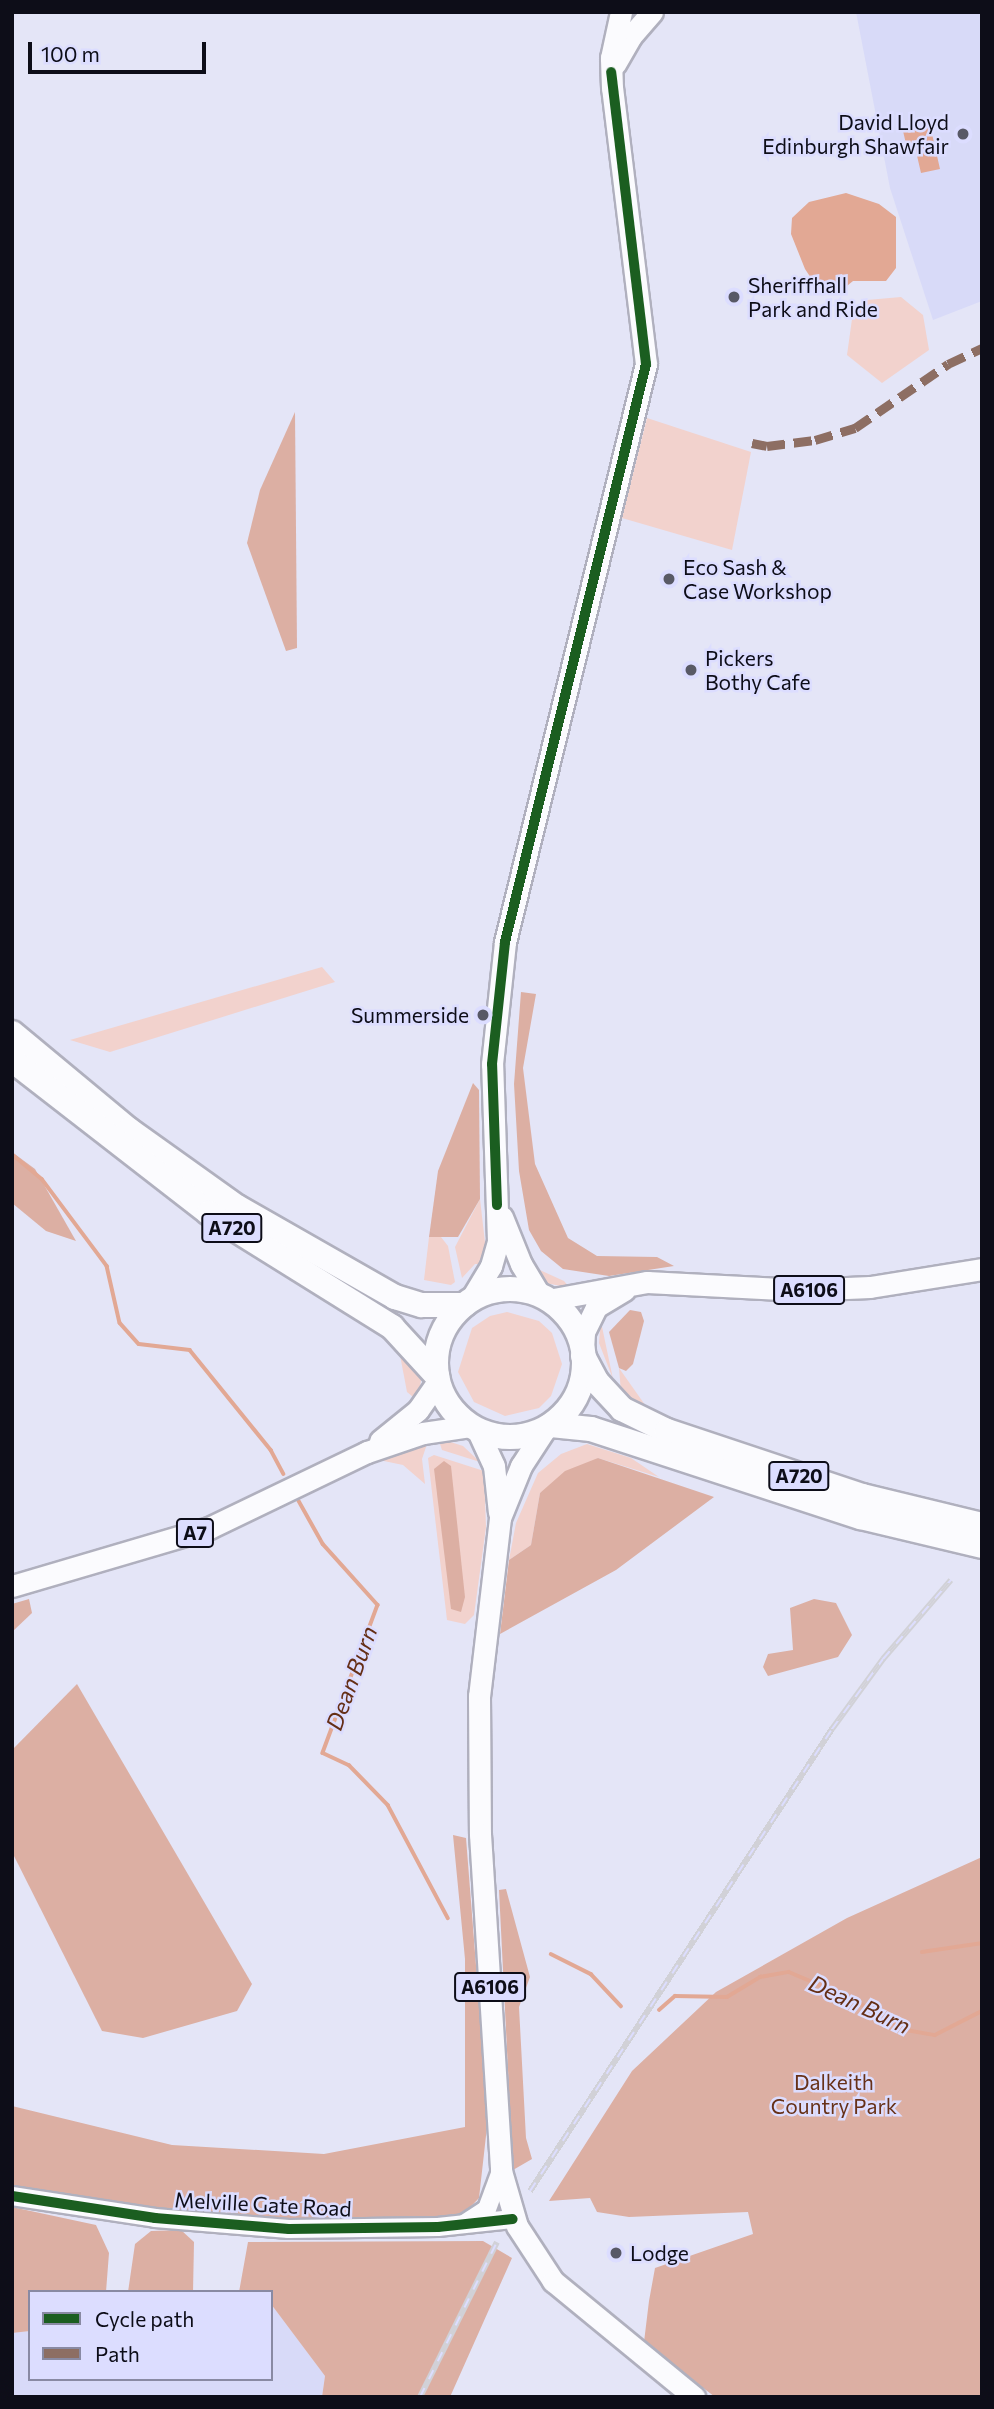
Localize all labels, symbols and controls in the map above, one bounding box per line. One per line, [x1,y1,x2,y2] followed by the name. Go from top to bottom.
[32,28,210,72] scale bar
[41,41,100,66] text: 100 m
[762,109,949,159] place label: David Lloyd Edinburgh Shawfair
[955,126,971,142] marker: David Lloyd Edinburgh Shawfair
[748,272,878,322] place label: Sheriffhall Park and Ride
[726,289,742,305] marker: Sheriffhall Park and Ride
[683,554,832,604] place label: Eco Sash & Case Workshop
[661,571,677,587] marker: Eco Sash & Case Workshop
[705,645,810,695] place label: Pickers Bothy Cafe
[683,662,699,678] marker: Pickers Bothy Cafe
[351,1002,469,1028] place label: Summerside
[475,1007,491,1023] marker: Summerside
[201,1212,264,1244] road number: A720
[772,1274,846,1306] road number: A6106
[768,1460,830,1492] road number: A720
[176,1518,214,1548] road number: A7
[319,1622,383,1734] water label: Dean Burn
[805,1969,915,2039] water label: Dean Burn
[453,1971,527,2002] road number: A6106
[771,2069,897,2119] park label: Dalkeith Country Park
[174,2187,352,2221] street label: Melville Gate Road
[630,2240,689,2266] place label: Lodge
[608,2245,624,2261] marker: Lodge
[28,2290,273,2381] legend
[95,2306,194,2331] text: Cycle path
[95,2341,140,2366] text: Path

